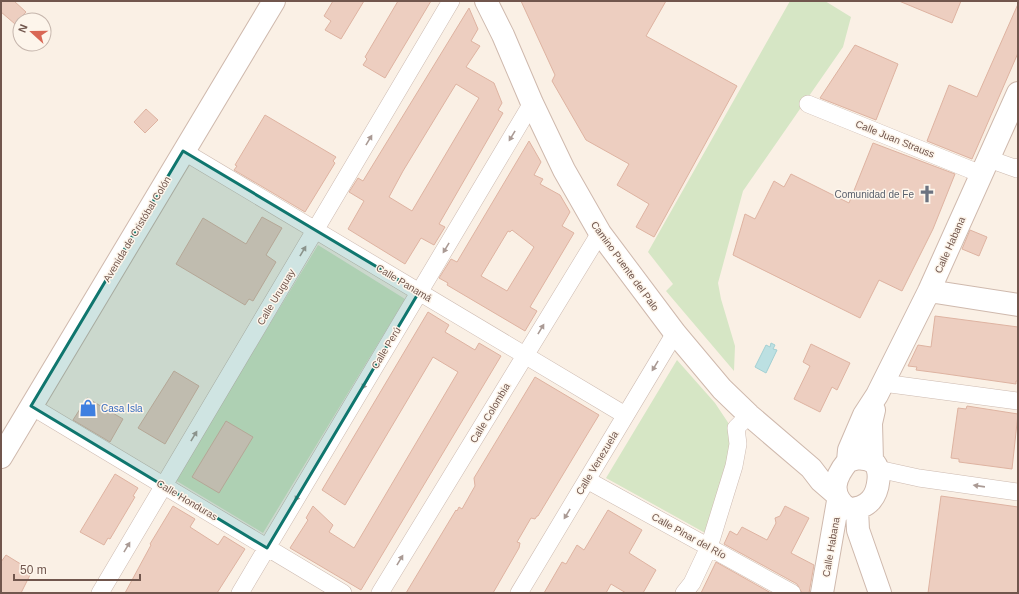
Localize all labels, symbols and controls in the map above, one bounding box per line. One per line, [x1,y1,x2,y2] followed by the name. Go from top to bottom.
[12,12,52,52] north arrow
[16,23,30,34] text: N
[854,118,936,160] street label: Calle Juan Strauss
[509,130,516,142] one-way arrow
[365,134,372,146] one-way arrow
[101,174,173,284] street label: Avenida de Cristóbal Colón
[917,184,937,204] church icon: Comunidad de Fe
[835,189,914,200] place label: Comunidad de Fe
[933,215,968,275] street label: Calle Habana
[589,219,661,313] street label: Camino Puente del Palo
[442,242,449,254] one-way arrow
[299,245,306,257] one-way arrow
[374,262,434,304] street label: Calle Panamá
[255,267,297,327] street label: Calle Uruguay
[537,324,545,334] one-way arrow
[369,325,403,371] street label: Calle Perú
[651,360,658,372] one-way arrow
[361,378,368,390] one-way arrow
[468,381,512,445] street label: Calle Colombia
[78,398,98,418] shop icon: Casa Isla
[101,403,143,414] place label: Casa Isla
[574,429,621,497] street label: Calle Venezuela
[190,430,197,442] one-way arrow
[155,478,219,522] street label: Calle Honduras
[973,483,985,489] one-way arrow
[295,490,302,502] one-way arrow
[563,508,570,520] one-way arrow
[650,511,729,561] street label: Calle Pinar del Río
[820,516,842,578] street label: Calle Habana
[124,541,131,553] one-way arrow
[396,555,404,565] one-way arrow
[14,556,140,582] scale bar
[20,563,47,577] text: 50 m

